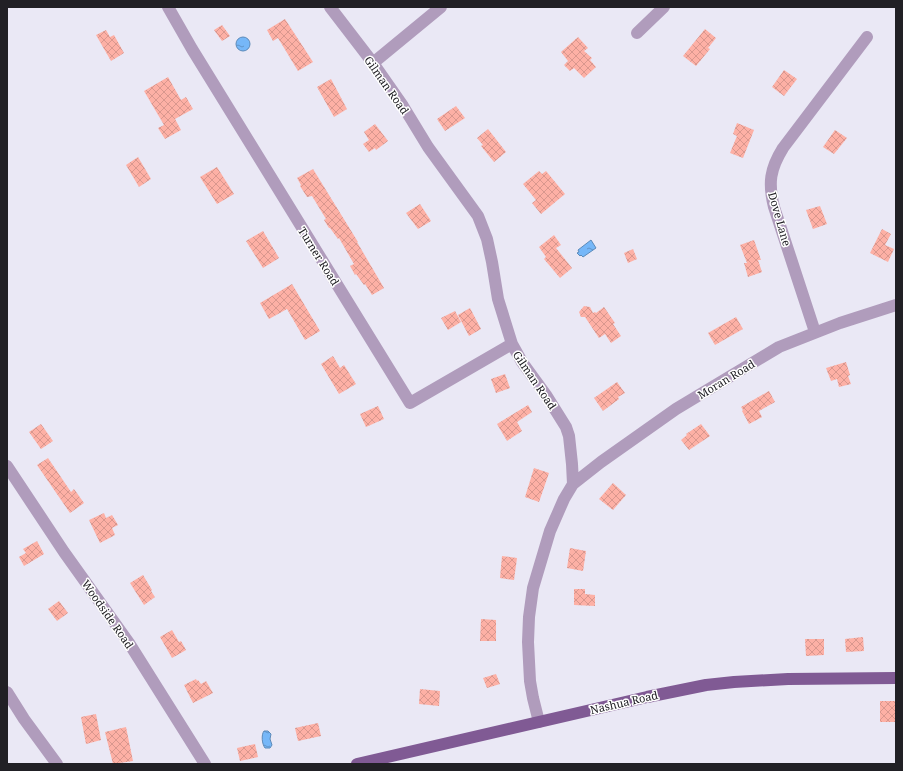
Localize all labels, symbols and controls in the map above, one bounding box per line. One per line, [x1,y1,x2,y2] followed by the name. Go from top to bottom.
[361,53,413,117] street label: Gilman Road
[765,190,795,248] street label: Dove Lane
[295,224,343,288] street label: Turner Road
[510,348,560,413] street label: Gilman Road
[695,356,758,402] street label: Moran Road
[79,577,137,652] street label: Woodside Road
[589,687,660,717] street label: Nashua Road

